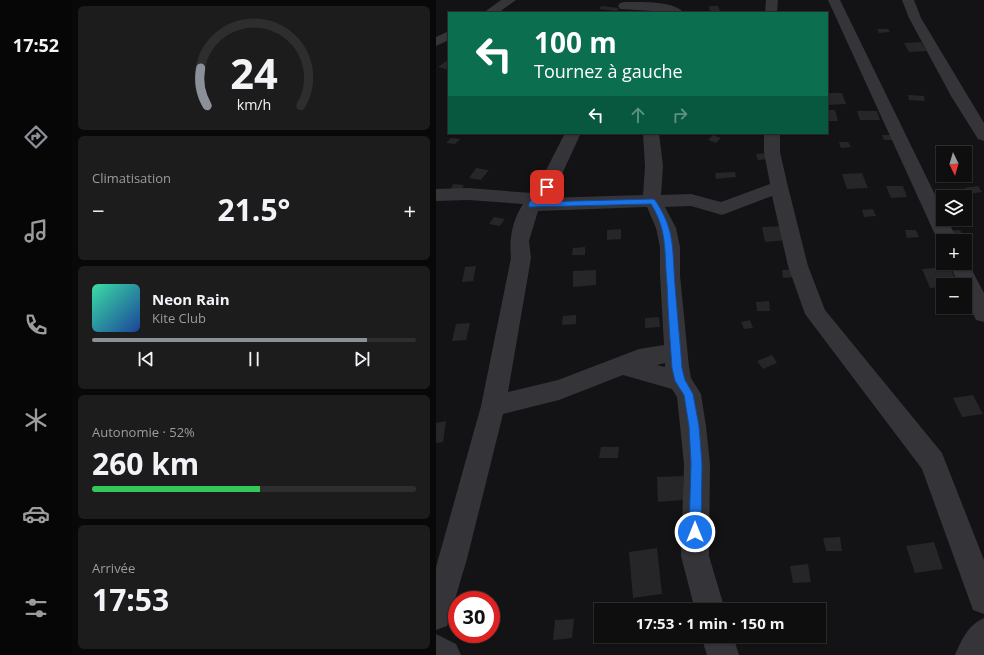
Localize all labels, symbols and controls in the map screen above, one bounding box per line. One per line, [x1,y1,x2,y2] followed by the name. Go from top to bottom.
[534,23,617,61] text: 100 m
[468,28,520,80] icon: left
[13,33,59,57] text: 17:52
[230,45,278,101] text: 24
[534,59,683,83] text: Tournez à gauche
[237,94,271,113] text: km/h
[585,104,607,126] icon: left
[627,104,649,126] icon: ahead
[669,104,691,126] icon: right
[22,123,50,151] icon: directions
[936,146,972,182] north arrow
[936,146,972,314] map controls
[92,169,171,187] text: Climatisation
[530,170,564,204] pin
[536,176,558,198] icon: arrive
[218,189,290,230] text: 21.5°
[936,190,972,226] button: layers
[92,195,105,225] text: −
[403,195,416,225] text: +
[22,217,50,245] icon: music
[936,234,972,270] button: +
[936,278,972,314] button: −
[152,289,230,309] text: Neon Rain
[152,309,206,327] text: Kite Club
[22,311,50,339] icon: phone
[135,348,157,370] icon: previous
[243,348,265,370] icon: pause
[351,348,373,370] icon: next
[22,406,50,434] icon: climate
[92,423,195,441] text: Autonomie · 52%
[92,443,199,484] text: 260 km
[22,500,50,528] icon: car
[674,511,716,553] position arrow
[92,559,135,577] text: Arrivée
[92,579,169,620] text: 17:53
[448,591,500,643] speed limit sign: 30
[22,594,50,622] icon: filters
[636,613,784,633] text: 17:53 · 1 min · 150 m

